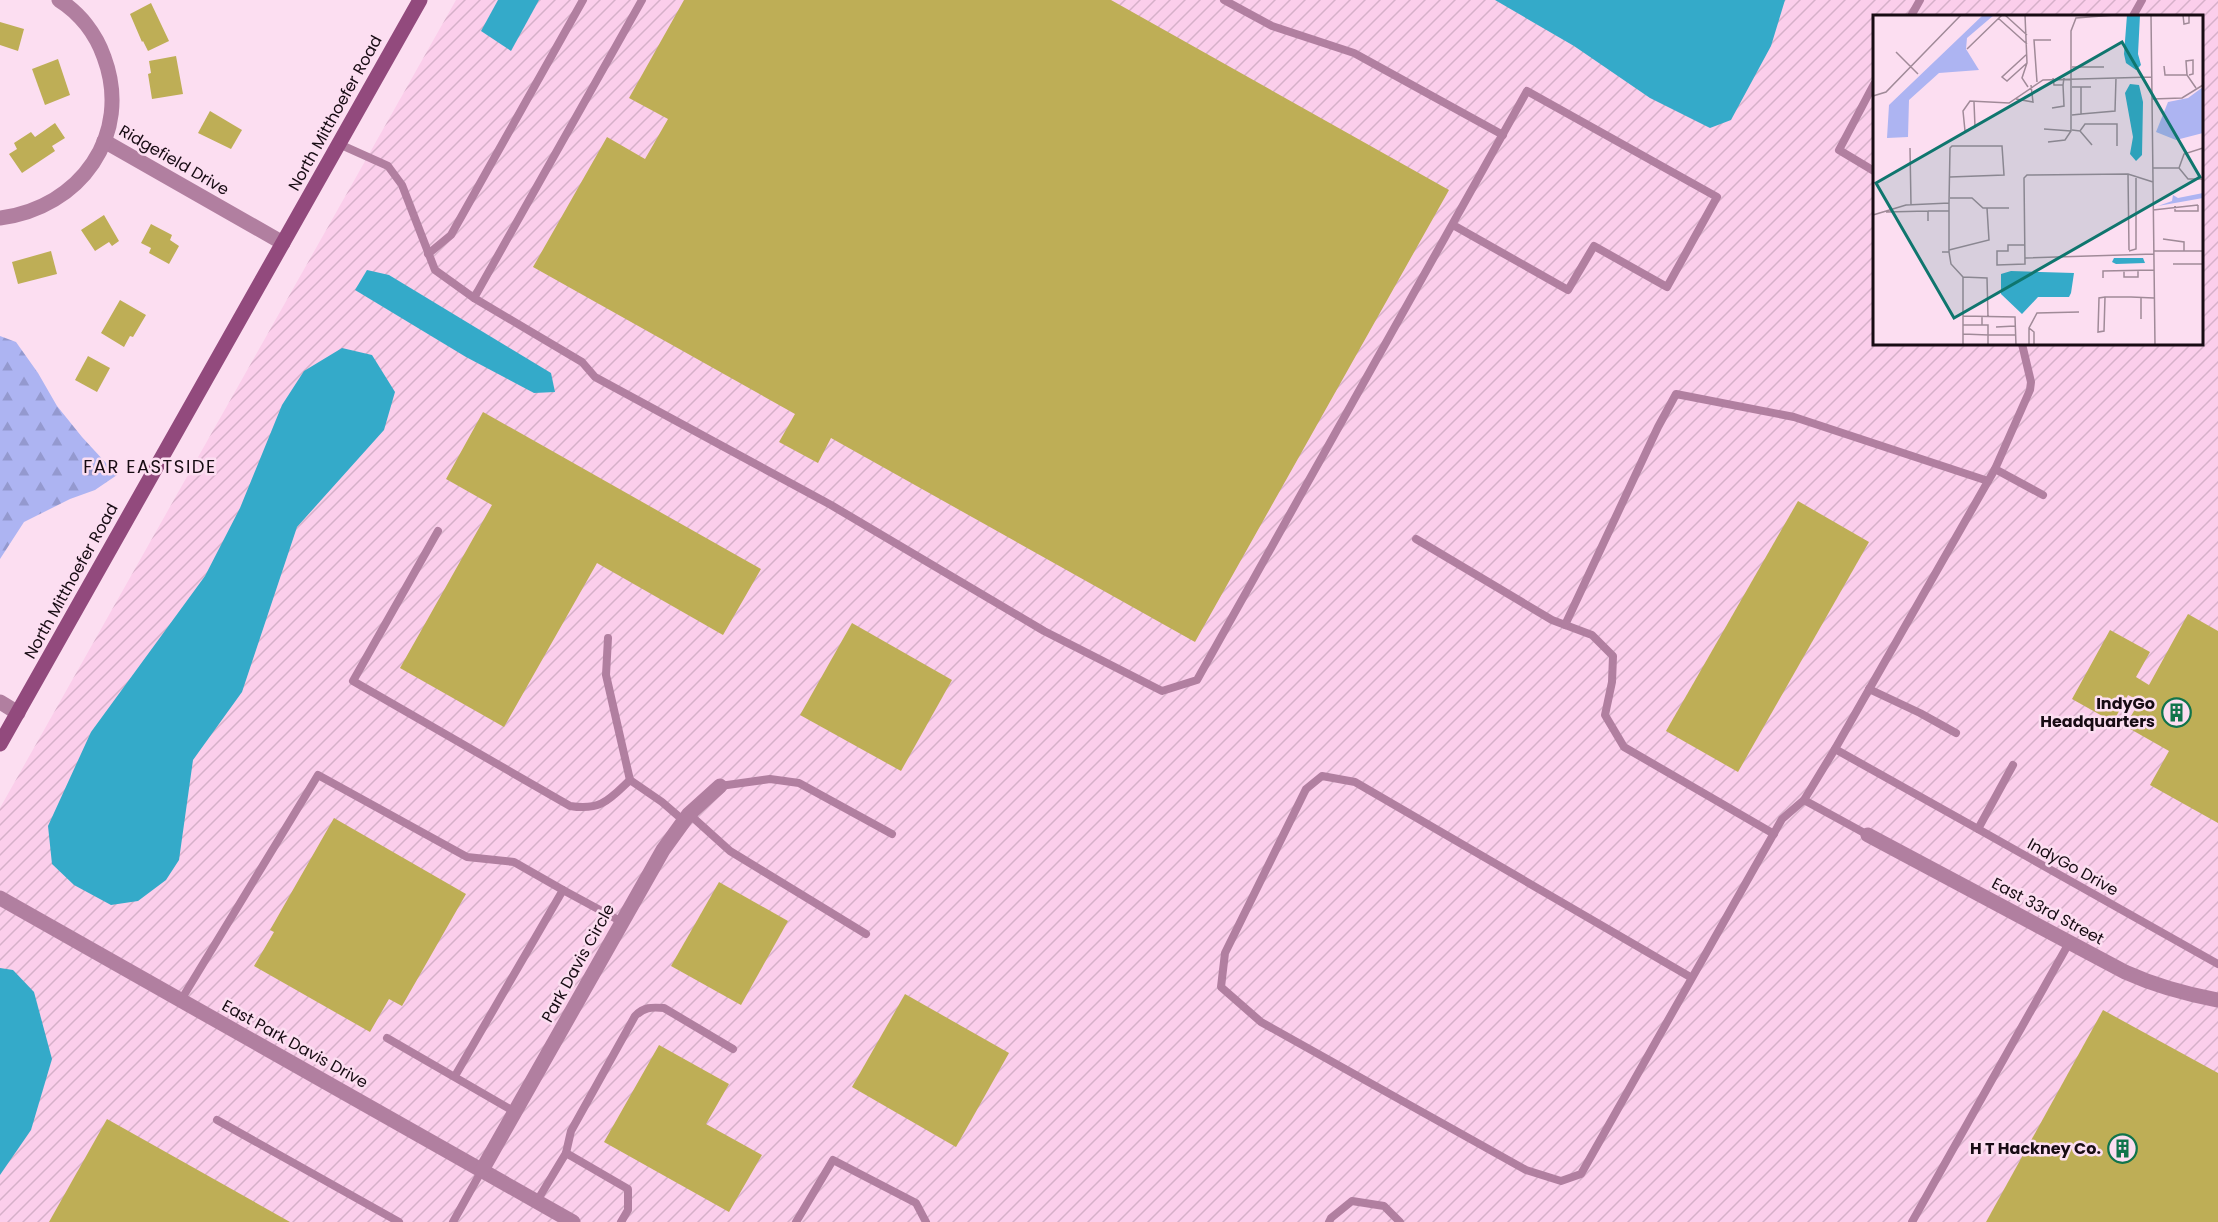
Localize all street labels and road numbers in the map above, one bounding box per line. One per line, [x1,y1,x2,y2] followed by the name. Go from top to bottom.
[283,31,387,195] street label: North Mitthoefer Road
[115,119,233,201] street label: Ridgefield Drive
[19,499,123,663] street label: North Mitthoefer Road
[2023,832,2123,902] street label: IndyGo Drive
[1988,872,2108,950] street label: East 33rd Street
[536,900,620,1026] street label: Park Davis Circle
[218,994,372,1094] street label: East Park Davis Drive

